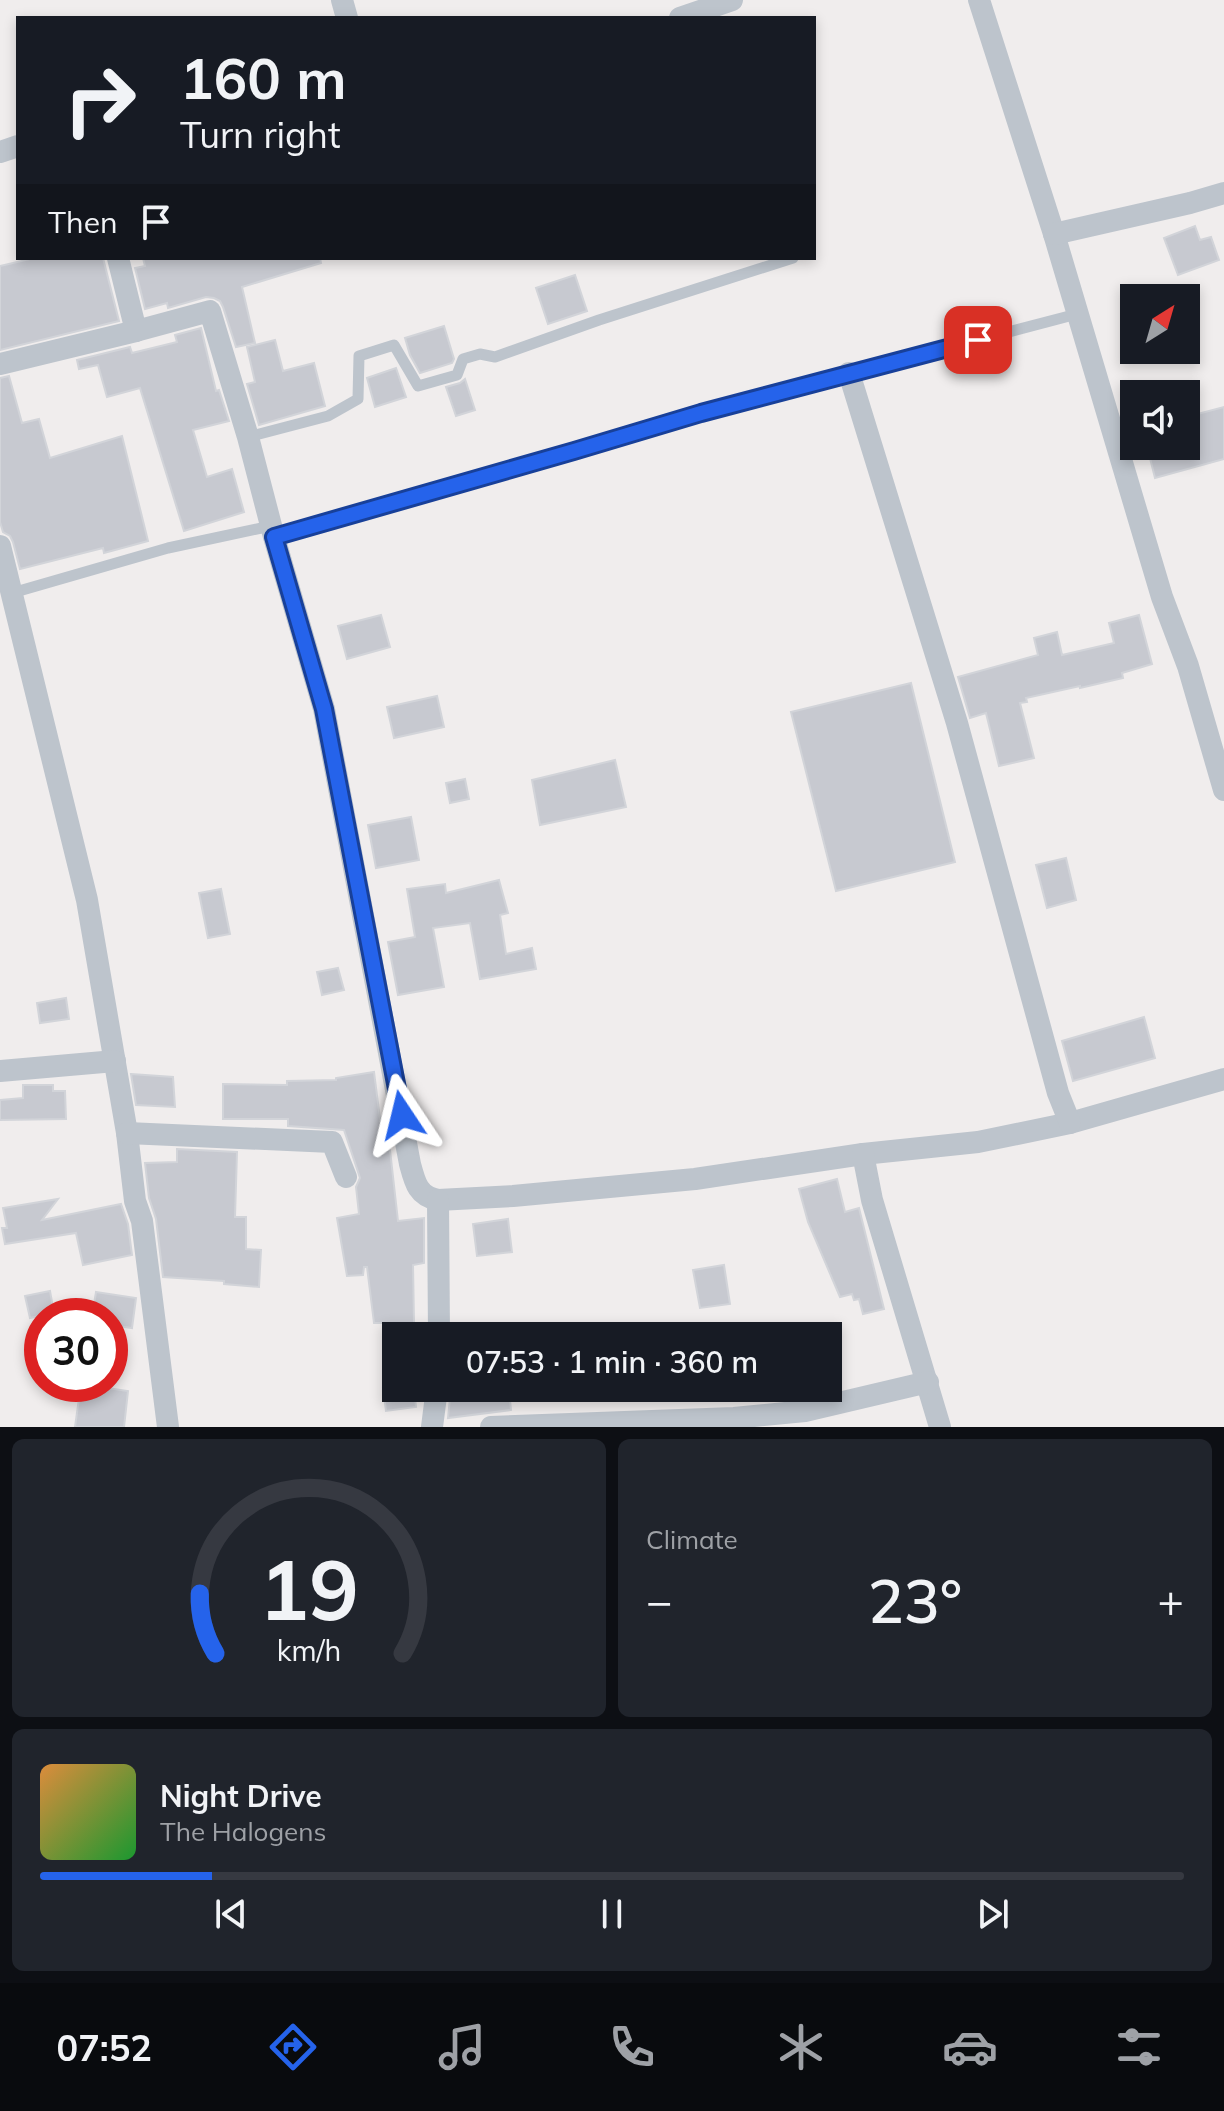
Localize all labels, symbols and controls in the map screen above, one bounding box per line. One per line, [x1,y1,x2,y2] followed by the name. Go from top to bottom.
[180,43,347,113] text: 160 m
[48,48,152,152] icon: right
[180,112,341,157] text: Turn right
[134,200,178,244] icon: arrive
[48,203,118,241] text: Then
[1120,284,1200,364] north arrow
[1120,284,1200,460] map controls
[944,306,1012,374] pin
[956,318,1000,362] icon: arrive
[1120,380,1200,460] button: sound
[360,1073,444,1157] position arrow
[24,1298,128,1402] speed limit sign: 30
[466,1343,758,1381] text: 07:53 · 1 min · 360 m
[646,1523,738,1556] text: Climate
[259,1536,359,1641] text: 19
[868,1563,962,1638] text: 23°
[646,1573,672,1628] text: −
[1158,1573,1184,1628] text: +
[277,1632,341,1668] text: km/h
[160,1777,322,1815] text: Night Drive
[160,1815,326,1848] text: The Halogens
[209,1892,253,1936] icon: previous
[590,1892,634,1936] icon: pause
[971,1892,1015,1936] icon: next
[265,2019,321,2075] icon: directions
[434,2019,490,2075] icon: music
[604,2019,660,2075] icon: phone
[773,2019,829,2075] icon: climate
[942,2019,998,2075] icon: car
[1111,2019,1167,2075] icon: filters
[57,2025,152,2070] text: 07:52

